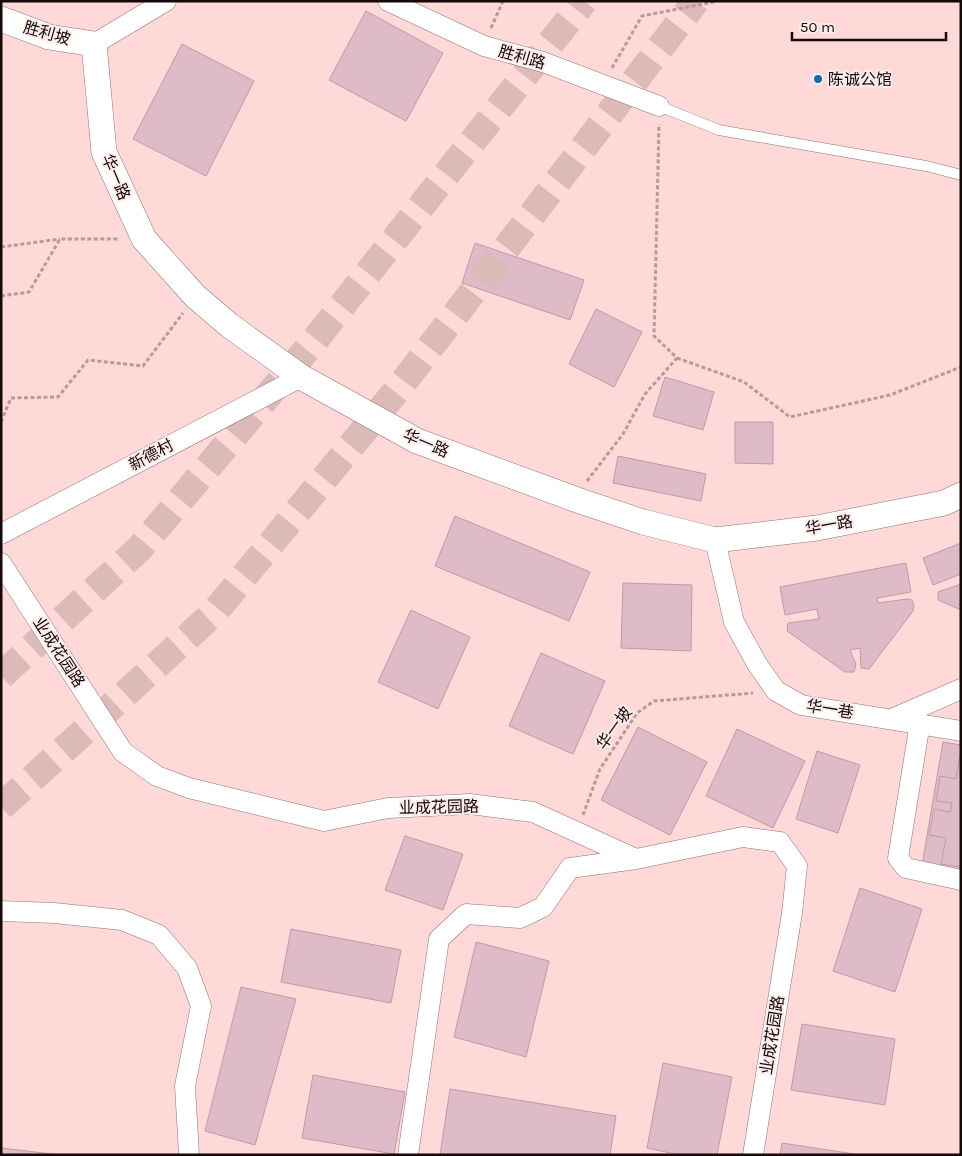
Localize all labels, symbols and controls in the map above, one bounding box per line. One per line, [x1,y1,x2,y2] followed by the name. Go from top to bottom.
[792,10,946,42] scale bar
[21,17,73,49] street label: 胜利坡
[800,18,835,36] text: 50 m
[496,41,548,73] street label: 胜利路
[828,70,892,89] place label: 陈诚公馆
[812,73,824,85] marker: 陈诚公馆
[98,151,134,203] street label: 华一路
[400,425,452,461] street label: 华一路
[125,435,177,475] street label: 新德村
[804,511,854,539] street label: 华一路
[29,613,89,691] street label: 业成花园路
[805,696,855,722] street label: 华一巷
[592,703,636,753] street label: 华一坡
[399,797,479,817] street label: 业成花园路
[756,994,788,1076] street label: 业成花园路

